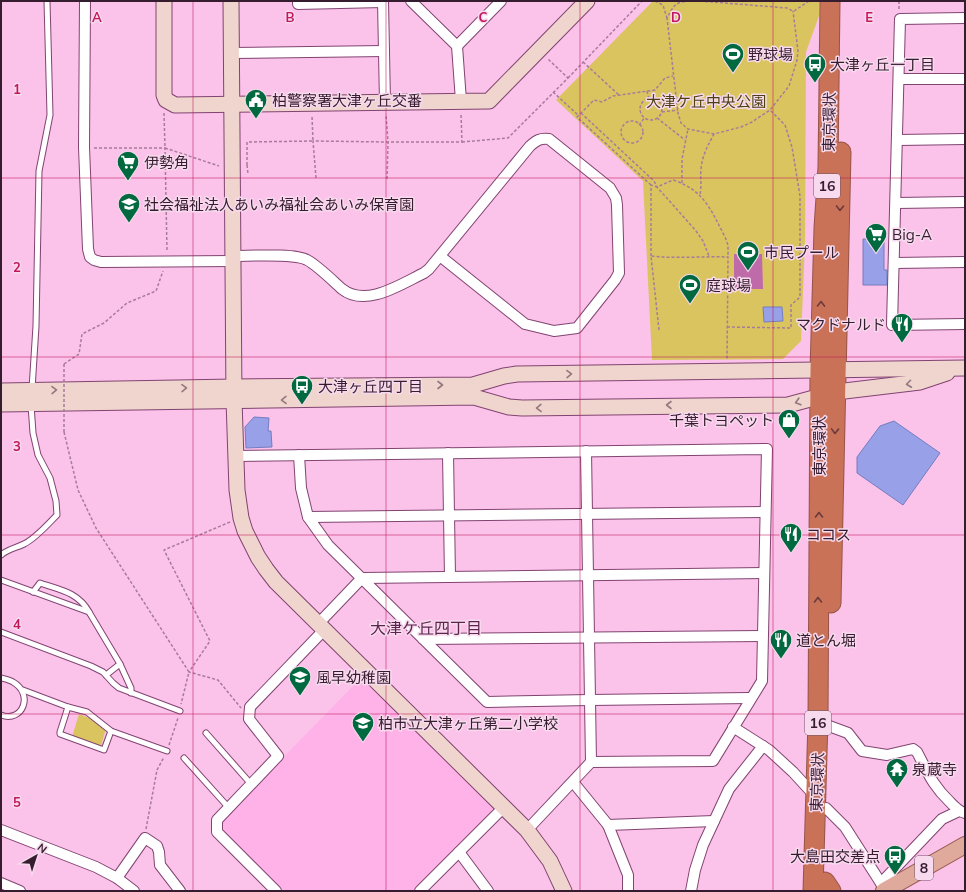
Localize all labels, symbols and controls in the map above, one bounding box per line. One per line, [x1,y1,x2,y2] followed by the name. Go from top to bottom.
[92,9,102,25] text: A
[286,9,295,25] text: B
[479,9,488,25] text: C
[671,9,681,25] text: D
[865,9,873,25] text: E
[720,41,746,74] sports icon: 野球場
[748,45,793,64] place label: 野球場
[802,51,828,84] bus stop icon: 大津ヶ丘一丁目
[830,55,935,74] place label: 大津ヶ丘一丁目
[13,81,21,97] text: 1
[243,87,269,120] public building icon: 柏警察署大津ヶ丘交番
[272,91,422,110] place label: 柏警察署大津ヶ丘交番
[646,92,766,111] park label: 大津ケ丘中央公園
[819,92,839,152] street label: 東京環状
[115,149,141,182] supermarket icon: 伊勢角
[144,153,189,172] place label: 伊勢角
[814,174,840,198] road number: 16
[116,191,142,224] school or university icon: 社会福祉法人あいみ福祉会あいみ保育園
[144,195,414,214] place label: 社会福祉法人あいみ福祉会あいみ保育園
[836,205,844,211] one-way arrow
[863,221,889,254] supermarket icon: Big-A
[892,225,932,244] place label: Big-A
[735,239,761,272] sports icon: 市民プール
[764,243,839,262] place label: 市民プール
[13,259,21,275] text: 2
[677,272,703,305] sports icon: 庭球場
[706,276,751,295] place label: 庭球場
[817,301,825,307] one-way arrow
[889,311,915,344] restaurant icon: マクドナルド
[796,315,886,334] place label: マクドナルド
[566,370,572,378] one-way arrow
[289,373,315,406] bus stop icon: 大津ヶ丘四丁目
[318,377,423,396] place label: 大津ヶ丘四丁目
[906,379,912,388] one-way arrow
[437,381,443,389] one-way arrow
[181,384,187,392] one-way arrow
[51,386,57,395] one-way arrow
[281,396,287,404] one-way arrow
[795,397,802,406] one-way arrow
[666,401,672,409] one-way arrow
[536,404,542,412] one-way arrow
[776,407,802,440] shop icon: 千葉トヨペット
[669,411,774,430] place label: 千葉トヨペット
[810,416,829,476] street label: 東京環状
[830,428,839,434] one-way arrow
[13,438,21,454] text: 3
[814,512,823,518] one-way arrow
[778,521,804,554] restaurant icon: ココス
[806,525,851,544] place label: ココス
[814,597,822,603] one-way arrow
[13,616,21,632] text: 4
[370,618,482,638] district label: 大津ケ丘四丁目
[768,627,794,660] restaurant icon: 道とん堀
[796,631,856,650] place label: 道とん堀
[287,664,313,697] school or university icon: 風早幼稚園
[316,668,391,687] place label: 風早幼稚園
[350,710,376,743] school or university icon: 柏市立大津ヶ丘第二小学校
[805,711,831,735] road number: 16
[378,714,558,733] place label: 柏市立大津ヶ丘第二小学校
[806,752,828,812] street label: 東京環状
[884,756,910,789] temple icon: 泉蔵寺
[912,760,957,779] place label: 泉蔵寺
[13,794,21,810] text: 5
[16,836,56,876] north arrow
[35,840,50,856] text: N
[882,843,908,876] bus stop icon: 大島田交差点
[790,847,880,866] place label: 大島田交差点
[915,856,933,880] road number: 8

